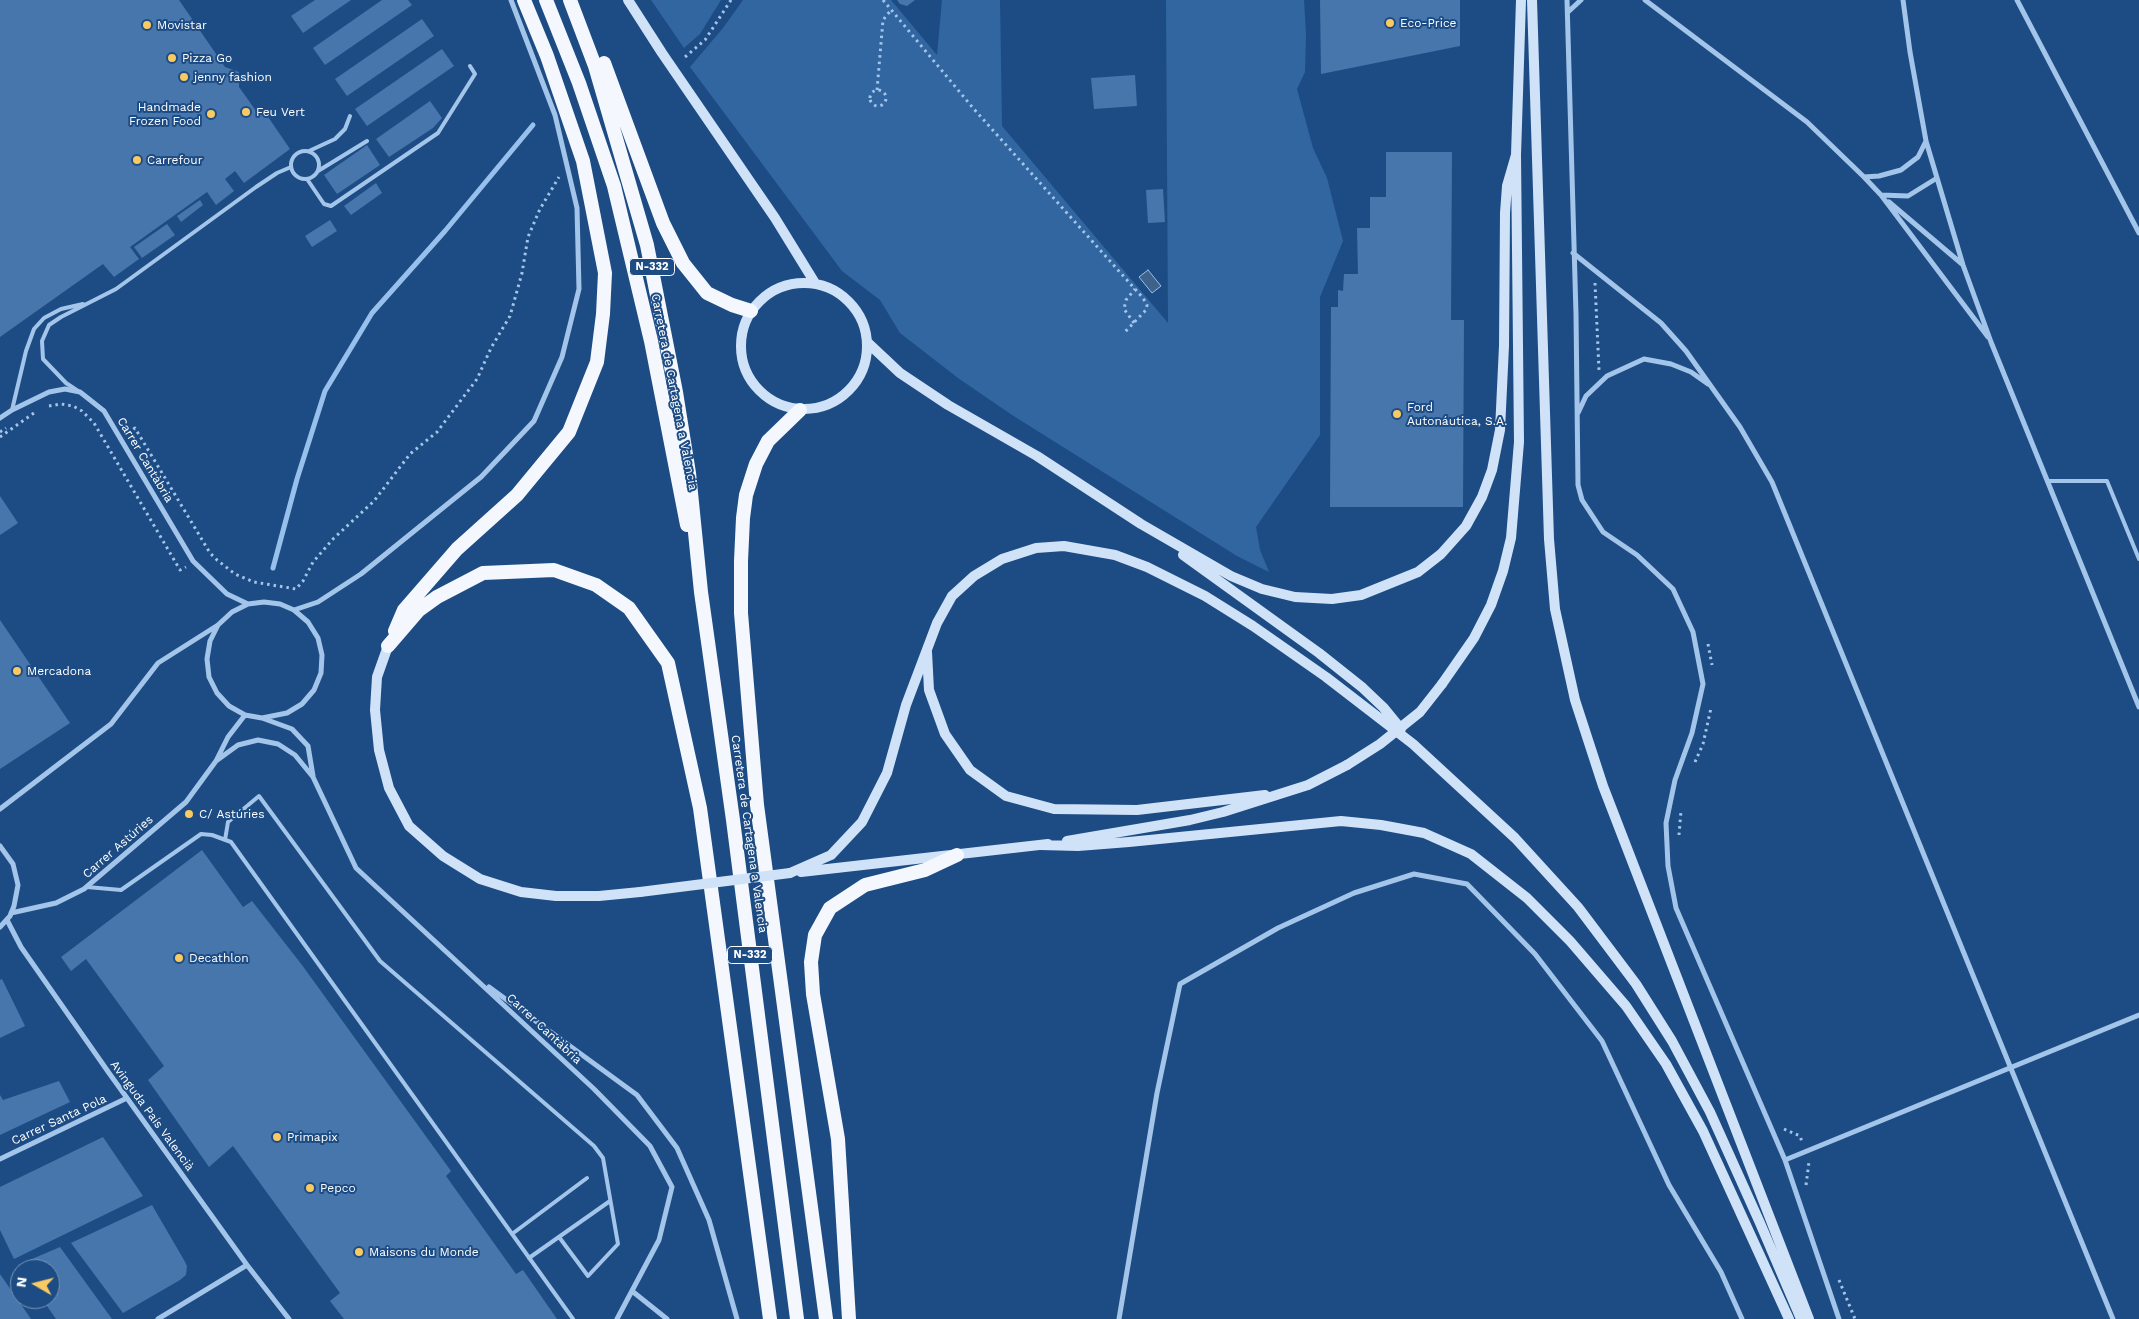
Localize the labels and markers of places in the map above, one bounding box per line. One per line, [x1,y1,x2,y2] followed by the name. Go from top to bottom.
[1400,16,1457,30] place label: Eco-Price
[1384,17,1396,29] marker: Eco-Price
[157,18,207,32] place label: Movistar
[141,19,153,31] marker: Movistar
[182,51,232,65] place label: Pizza Go
[166,52,178,64] marker: Pizza Go
[194,70,272,84] place label: jenny fashion
[178,71,190,83] marker: jenny fashion
[129,100,201,128] place label: Handmade Frozen Food
[256,105,305,119] place label: Feu Vert
[240,106,252,118] marker: Feu Vert
[205,108,217,120] marker: Handmade Frozen Food
[147,153,203,167] place label: Carrefour
[131,154,143,166] marker: Carrefour
[1407,400,1507,428] place label: Ford Autonáutica, S.A.
[1391,408,1403,420] marker: Ford Autonáutica, S.A.
[27,664,91,678] place label: Mercadona
[11,665,23,677] marker: Mercadona
[199,807,265,821] place label: C/ Astúries
[183,808,195,820] marker: C/ Astúries
[189,951,249,965] place label: Decathlon
[173,952,185,964] marker: Decathlon
[287,1130,338,1144] place label: Primapix
[271,1131,283,1143] marker: Primapix
[320,1181,356,1195] place label: Pepco
[304,1182,316,1194] marker: Pepco
[369,1245,479,1259] place label: Maisons du Monde
[353,1246,365,1258] marker: Maisons du Monde

